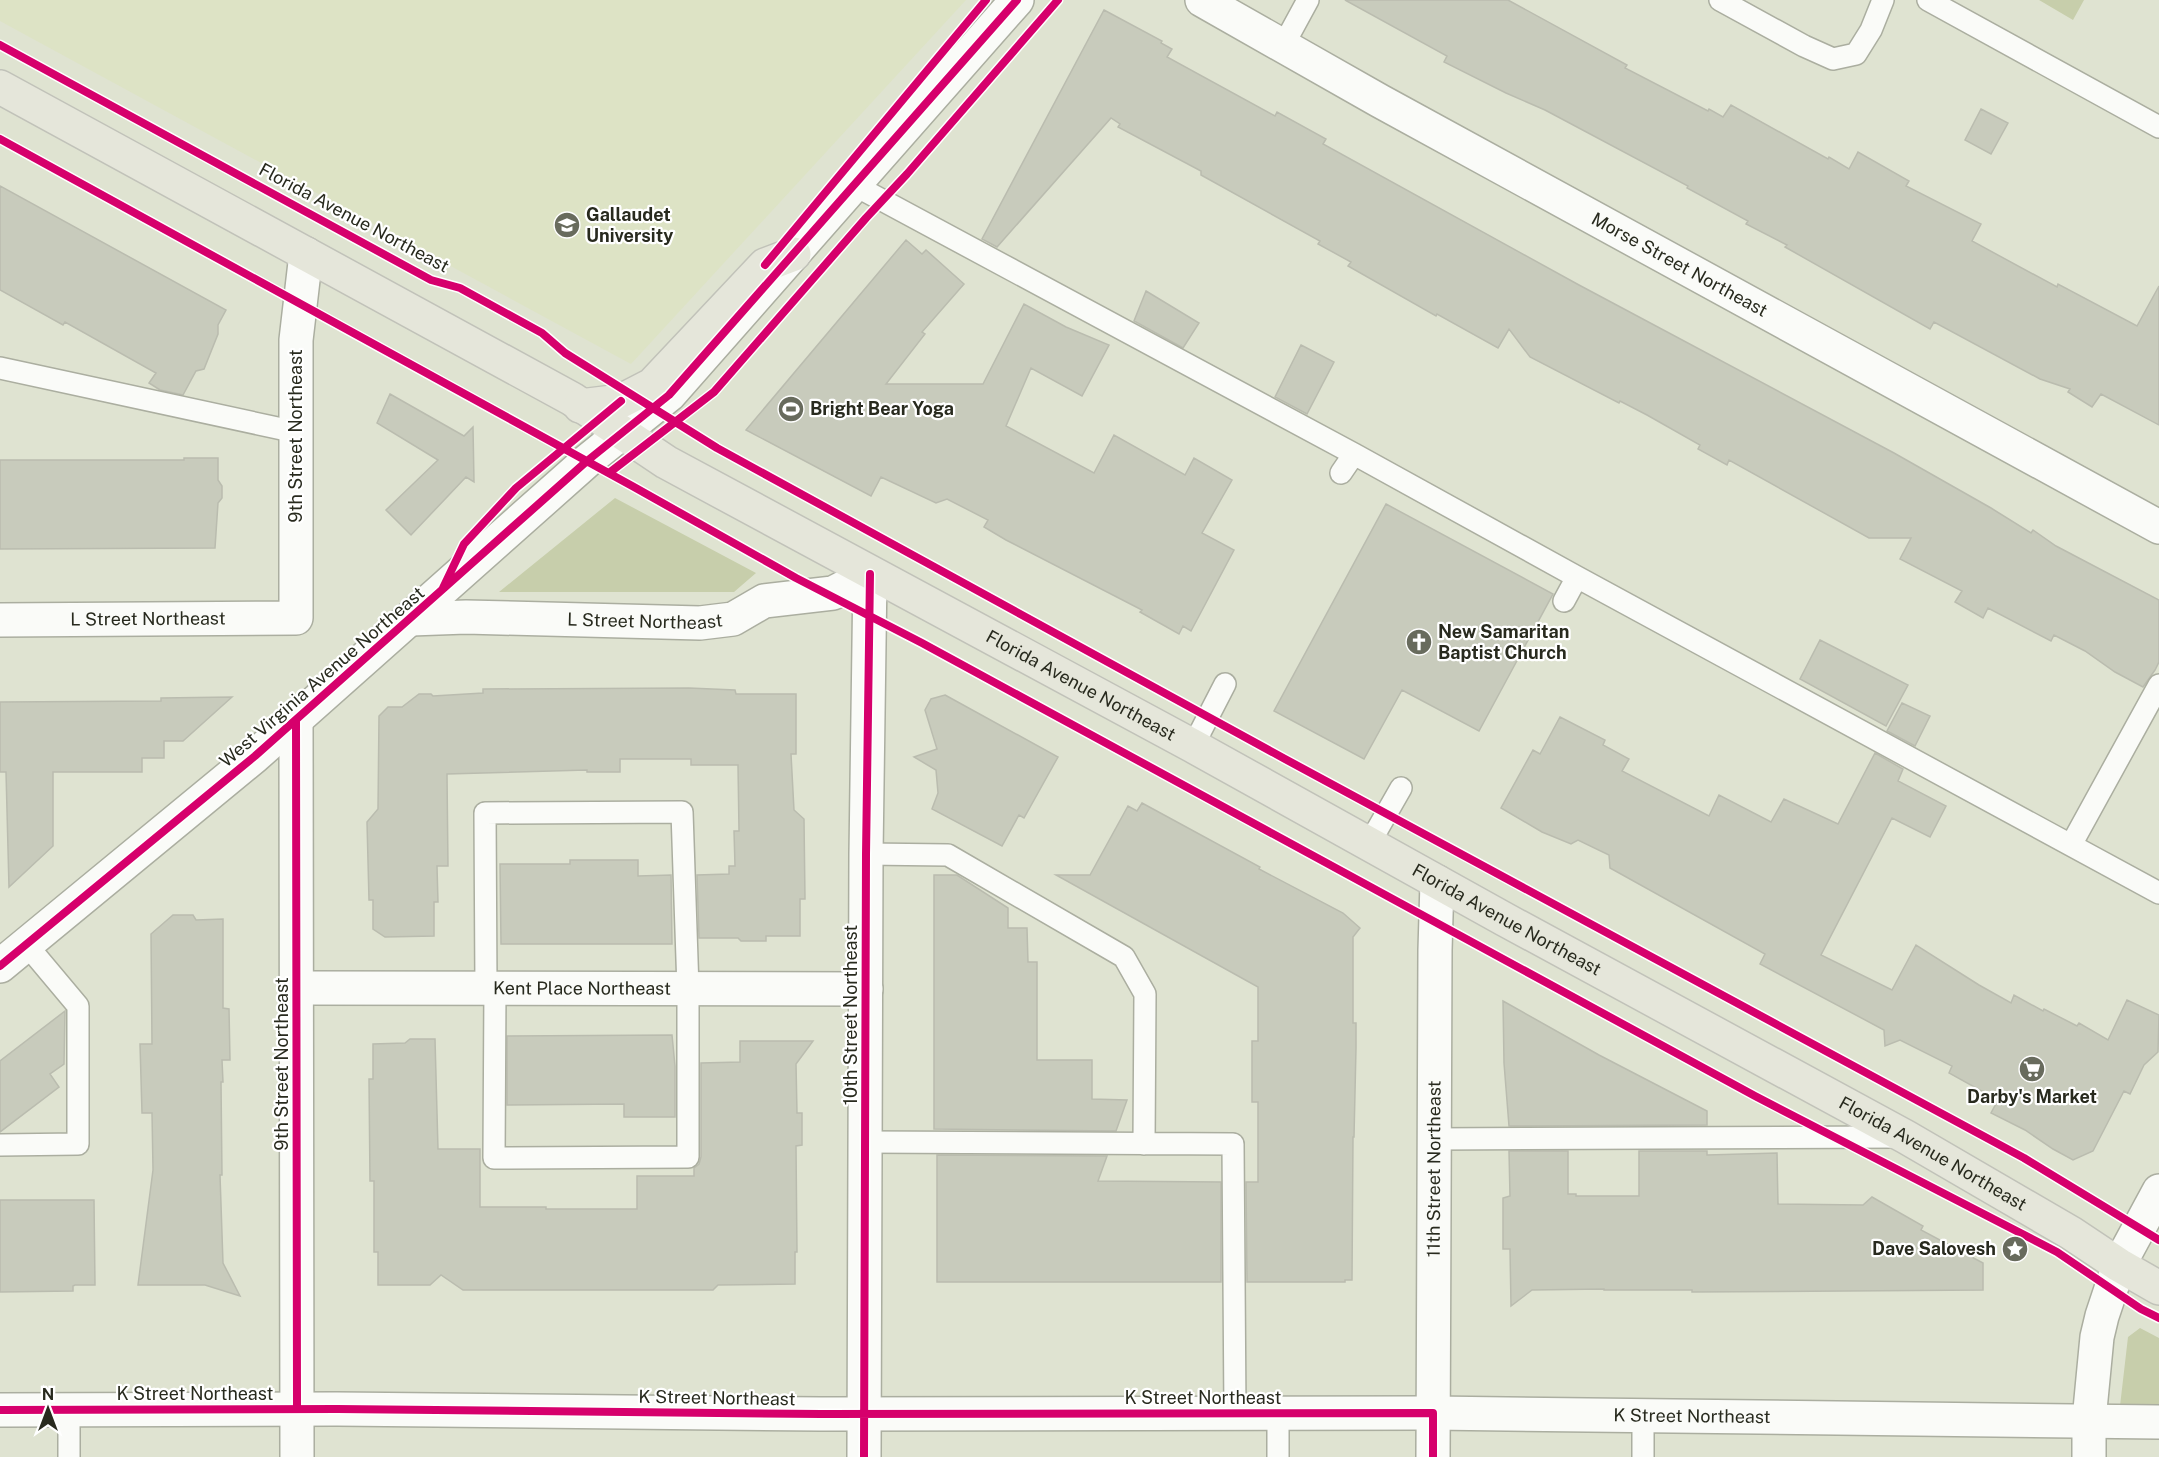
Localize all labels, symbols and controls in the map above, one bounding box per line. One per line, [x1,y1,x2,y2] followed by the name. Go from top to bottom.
[256,158,453,277] street label: Florida Avenue Northeast
[586,204,673,246] place label: Gallaudet University
[1588,208,1771,321] street label: Morse Street Northeast
[552,210,582,240] school or university icon: Gallaudet University
[285,349,306,523] street label: 9th Street Northeast
[776,394,806,424] sports icon: Bright Bear Yoga
[810,398,954,419] place label: Bright Bear Yoga
[215,582,428,771] street label: West Virginia Avenue Northeast
[70,607,226,630] street label: L Street Northeast
[567,609,724,633] street label: L Street Northeast
[1438,621,1569,663] place label: New Samaritan Baptist Church
[983,626,1180,745] street label: Florida Avenue Northeast
[1404,627,1434,657] church icon: New Samaritan Baptist Church
[1409,859,1605,980] street label: Florida Avenue Northeast
[840,925,861,1105] street label: 10th Street Northeast
[271,977,292,1151] street label: 9th Street Northeast
[493,977,671,999] street label: Kent Place Northeast
[2017,1054,2047,1084] supermarket icon: Darby's Market
[1423,1080,1444,1258] street label: 11th Street Northeast
[1967,1086,2097,1107] place label: Darby's Market
[1836,1092,2030,1215] street label: Florida Avenue Northeast
[2000,1234,2030,1264] place icon: Dave Salovesh
[1872,1238,1996,1259] place label: Dave Salovesh
[18,1379,78,1439] north arrow
[116,1383,274,1404] street label: K Street Northeast
[42,1385,54,1404] text: N
[638,1386,796,1409] street label: K Street Northeast
[1124,1387,1282,1408] street label: K Street Northeast
[1613,1404,1771,1427] street label: K Street Northeast

